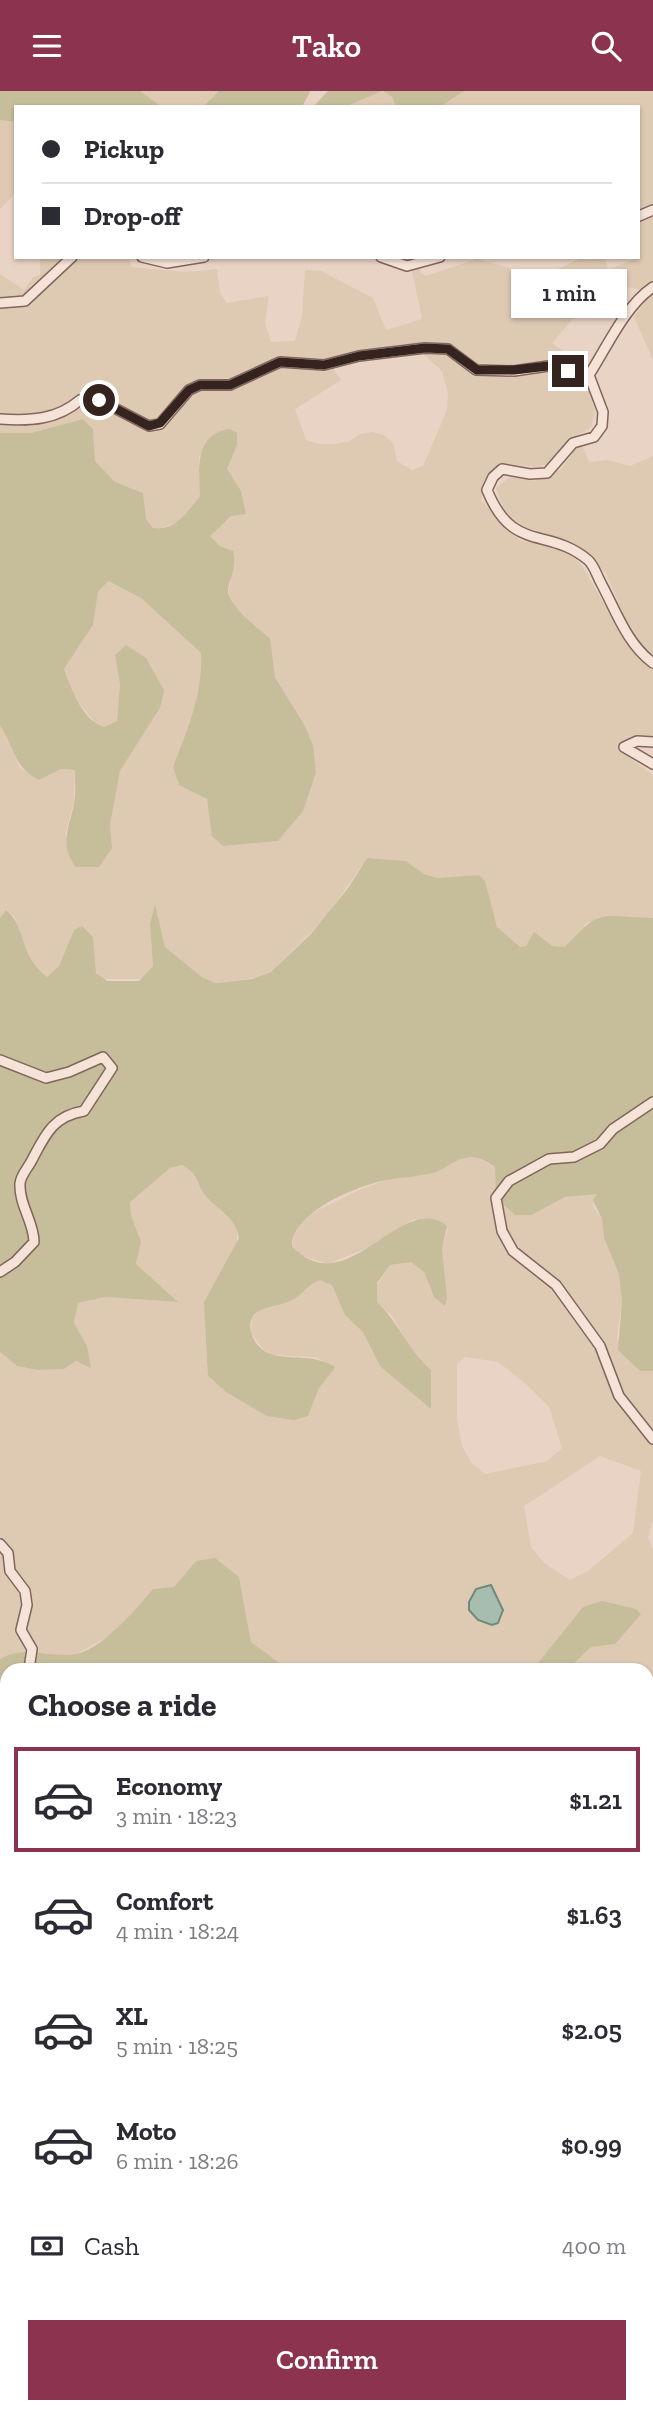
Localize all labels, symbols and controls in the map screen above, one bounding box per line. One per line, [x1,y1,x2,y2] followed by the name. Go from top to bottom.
[28,27,66,65] icon: menu
[292,27,361,65] text: Tako
[587,27,625,65] icon: search
[84,133,164,165] text: Pickup
[84,200,181,232] text: Drop-off
[510,269,626,319] callout: 1 min
[542,279,596,307] text: 1 min
[552,355,584,387] route end
[83,384,115,416] route start
[28,1686,216,1724] text: Choose a ride
[32,1768,95,1831] icon: car
[116,1770,222,1802] text: Economy
[569,1784,622,1816] text: $1.21
[116,1802,237,1830] text: 3 min · 18:23
[32,1883,95,1946] icon: car
[116,1885,213,1917] text: Comfort
[566,1899,622,1931] text: $1.63
[116,1917,239,1945] text: 4 min · 18:24
[32,1998,95,2061] icon: car
[116,2000,148,2032] text: XL
[561,2014,622,2046] text: $2.05
[116,2032,238,2060] text: 5 min · 18:25
[32,2113,95,2176] icon: car
[116,2115,176,2147] text: Moto
[561,2129,622,2161] text: $0.99
[116,2147,239,2175] text: 6 min · 18:26
[28,2227,66,2265] icon: cash
[84,2230,139,2262] text: Cash
[562,2232,626,2260] text: 400 m
[28,2320,626,2400] button: Confirm

